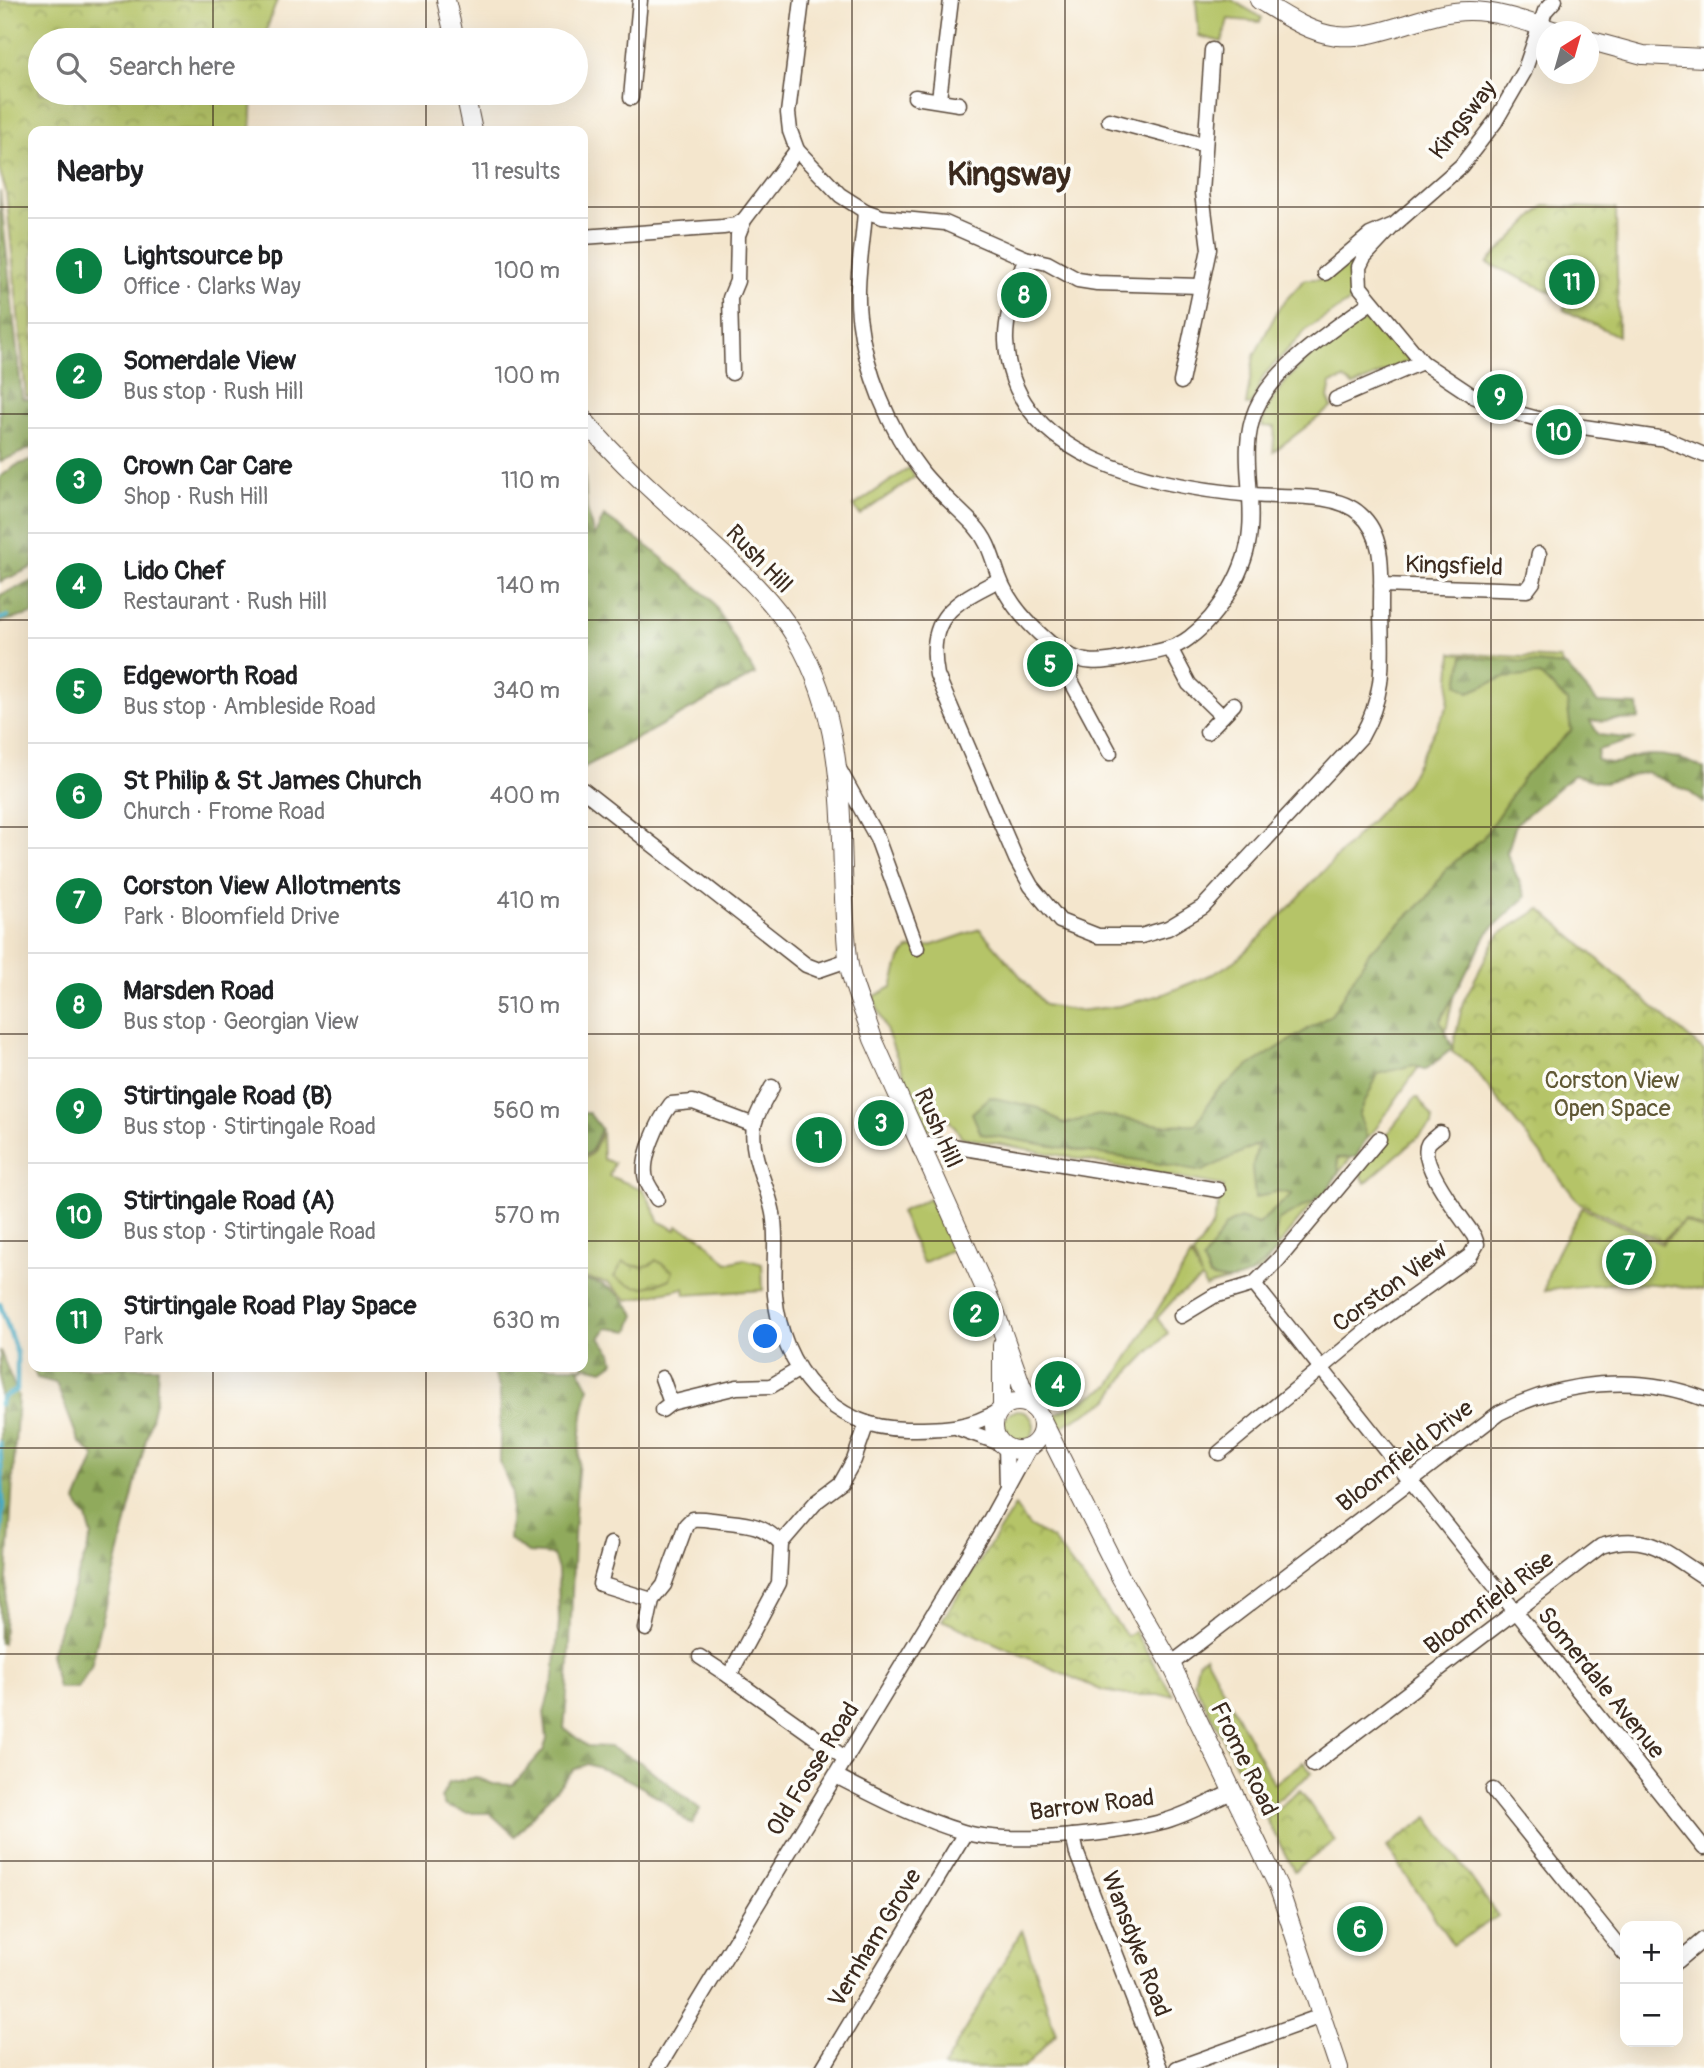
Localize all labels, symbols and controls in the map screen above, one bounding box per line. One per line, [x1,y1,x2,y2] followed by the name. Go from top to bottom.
[1536,21,1599,84] north arrow
[28,28,588,105] search box
[52,48,90,86] icon: search
[108,51,235,83] text: Search here
[1423,75,1503,165] street label: Kingsway
[56,153,143,190] text: Nearby
[947,155,1071,195] district label: Kingsway
[472,157,560,186] text: 11 results
[123,240,283,272] text: Lightsource bp
[75,256,84,285] text: 1
[494,256,560,285] text: 100 m
[1549,256,1595,308] pin: 11
[1001,269,1047,321] pin: 8
[123,272,301,301] text: Office · Clarks Way
[123,345,296,377] text: Somerdale View
[73,361,85,390] text: 2
[494,361,560,390] text: 100 m
[1477,371,1523,423] pin: 9
[123,377,304,406] text: Bus stop · Rush Hill
[1536,406,1582,458] pin: 10
[123,450,292,482] text: Crown Car Care
[73,466,85,495] text: 3
[501,466,560,495] text: 110 m
[123,482,269,511] text: Shop · Rush Hill
[719,519,799,599] street label: Rush Hill
[1404,550,1504,582] street label: Kingsfield
[123,555,226,587] text: Lido Chef
[72,571,86,600] text: 4
[497,571,560,600] text: 140 m
[123,587,327,616] text: Restaurant · Rush Hill
[1027,638,1073,690] pin: 5
[123,660,298,692] text: Edgeworth Road
[73,676,85,705] text: 5
[493,676,560,705] text: 340 m
[123,692,376,721] text: Bus stop · Ambleside Road
[123,765,421,797] text: St Philip & St James Church
[72,781,86,810] text: 6
[490,781,560,810] text: 400 m
[123,797,325,826] text: Church · Frome Road
[123,870,400,902] text: Corston View Allotments
[73,886,85,915] text: 7
[497,886,560,915] text: 410 m
[123,902,339,931] text: Park · Bloomfield Drive
[123,975,274,1007] text: Marsden Road
[73,991,85,1020] text: 8
[497,991,560,1020] text: 510 m
[123,1007,359,1036] text: Bus stop · Georgian View
[1545,1066,1679,1123] park label: Corston View Open Space
[123,1080,334,1112] text: Stirtingale Road (B)
[908,1084,968,1172] street label: Rush Hill
[73,1096,85,1125] text: 9
[493,1096,560,1125] text: 560 m
[858,1097,904,1149] pin: 3
[123,1112,376,1141] text: Bus stop · Stirtingale Road
[796,1114,842,1166] pin: 1
[123,1185,336,1217] text: Stirtingale Road (A)
[67,1201,91,1230] text: 10
[494,1201,560,1230] text: 570 m
[123,1217,376,1246] text: Bus stop · Stirtingale Road
[1327,1236,1453,1338] street label: Corston View
[1606,1236,1652,1288] pin: 7
[953,1288,999,1340] pin: 2
[123,1290,416,1322] text: Stirtingale Road Play Space
[70,1306,88,1335] text: 11
[493,1306,560,1335] text: 630 m
[748,1319,782,1353] your location
[123,1322,163,1351] text: Park
[1035,1358,1081,1410] pin: 4
[1331,1394,1479,1518] street label: Bloomfield Drive
[1418,1545,1560,1661] street label: Bloomfield Rise
[1531,1601,1671,1765] street label: Somerdale Avenue
[760,1697,866,1841] street label: Old Fosse Road
[1204,1697,1284,1821] street label: Frome Road
[1028,1783,1156,1827] street label: Barrow Road
[822,1863,928,2013] street label: Vernham Grove
[1095,1867,1177,2021] street label: Wansdyke Road
[1337,1903,1383,1955] pin: 6
[1620,1921,1683,2047] map controls
[1620,1921,1683,1984] button: +
[1620,1984,1683,2047] button: −

